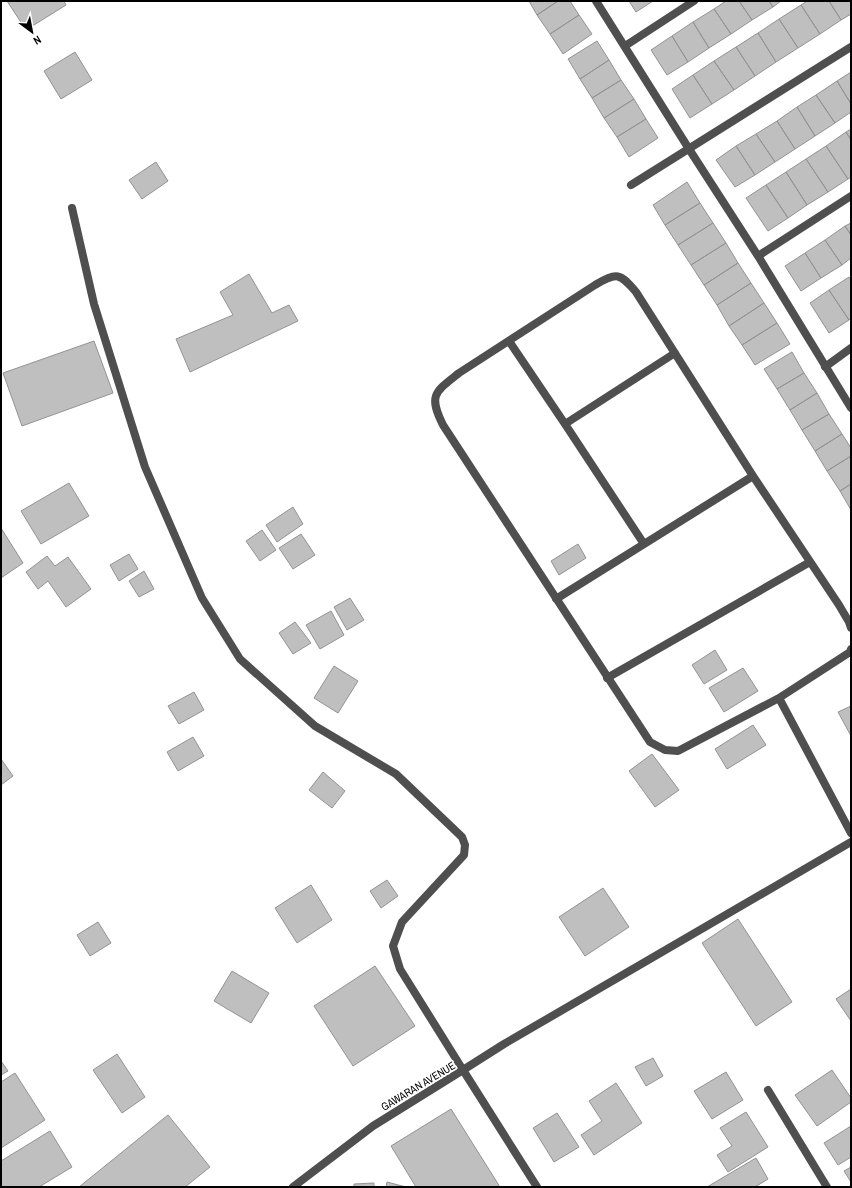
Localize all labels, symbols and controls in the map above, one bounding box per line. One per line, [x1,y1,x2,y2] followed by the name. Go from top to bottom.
[12,12,52,52] north arrow
[31,33,44,48] text: N
[378,1058,458,1114] street label: GAWARAN AVENUE

